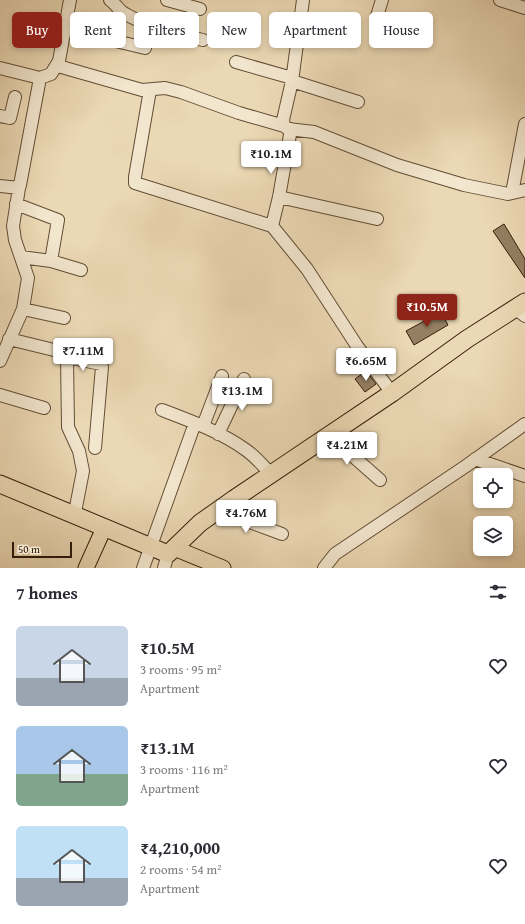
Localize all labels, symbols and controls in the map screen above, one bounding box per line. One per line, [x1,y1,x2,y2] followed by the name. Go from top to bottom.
[12,12,62,48] chip: Buy
[70,12,126,48] chip: Rent
[134,12,199,48] chip: Filters
[207,12,261,48] chip: New
[269,12,361,48] chip: Apartment
[369,12,433,48] chip: House
[238,141,304,175] pin: ₹10.1M
[250,144,292,163] text: ₹10.1M
[394,294,460,328] pin: ₹10.5M
[406,297,448,316] text: ₹10.5M
[50,338,116,372] pin: ₹7.11M
[62,341,104,360] text: ₹7.11M
[333,348,399,382] pin: ₹6.65M
[345,351,387,370] text: ₹6.65M
[209,378,275,412] pin: ₹13.1M
[221,381,263,400] text: ₹13.1M
[314,432,380,466] pin: ₹4.21M
[326,435,368,454] text: ₹4.21M
[473,468,513,556] map controls
[473,468,513,508] button: locate
[213,500,279,534] pin: ₹4.76M
[225,503,267,522] text: ₹4.76M
[473,516,513,556] button: layers
[12,540,72,559] scale bar
[18,541,40,557] text: 50 m
[16,580,78,605] text: 7 homes
[487,581,509,603] icon: filters
[140,635,195,660] text: ₹10.5M
[48,642,96,690] icon: home
[487,655,509,677] icon: heart
[140,660,222,679] text: 3 rooms · 95 m²
[140,679,200,698] text: Apartment
[140,735,195,760] text: ₹13.1M
[48,742,96,790] icon: home
[487,755,509,777] icon: heart
[140,760,228,779] text: 3 rooms · 116 m²
[140,779,200,798] text: Apartment
[140,835,220,860] text: ₹4,210,000
[48,842,96,890] icon: home
[487,855,509,877] icon: heart
[140,860,222,879] text: 2 rooms · 54 m²
[140,879,200,898] text: Apartment

